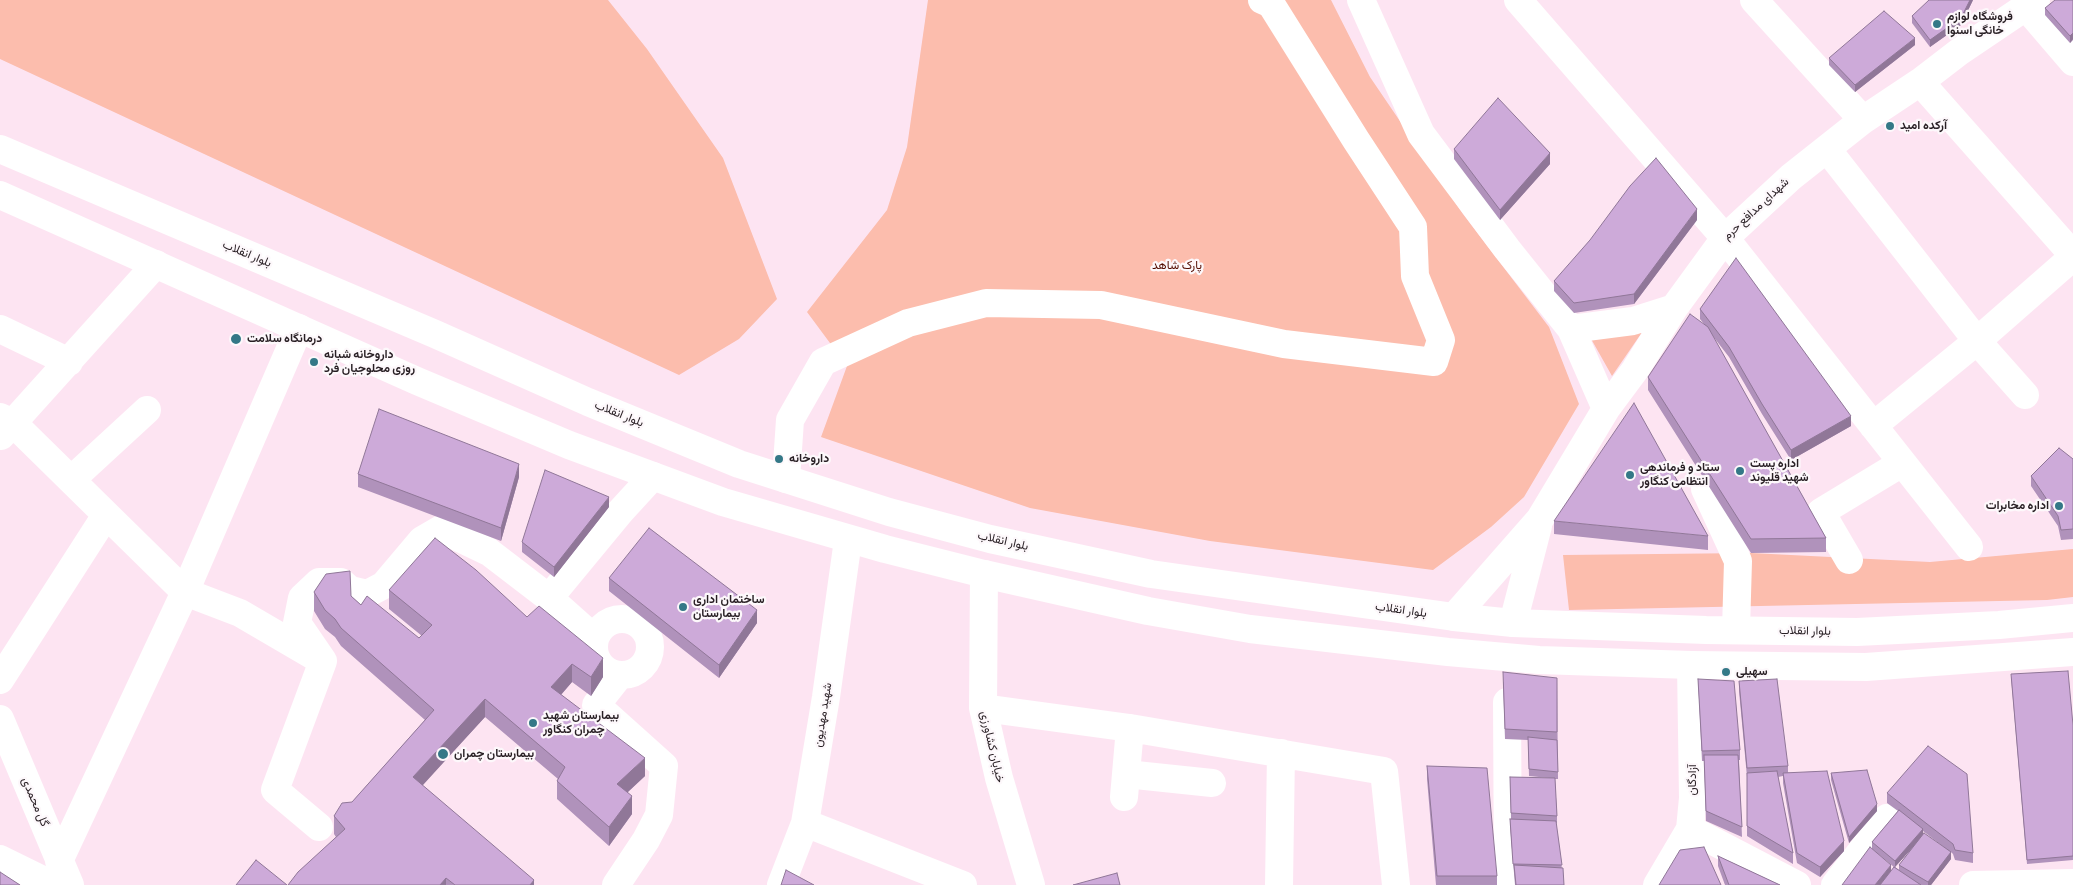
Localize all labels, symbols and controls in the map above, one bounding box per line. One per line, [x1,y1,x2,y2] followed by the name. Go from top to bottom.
[1947,10,2013,38] place label: فروشگاه لوازم خانگی اسنوا
[1931,18,1943,30] marker: فروشگاه لوازم خانگی اسنوا
[1900,119,1947,133] place label: آرکده امید
[1884,120,1896,132] marker: آرکده امید
[1720,175,1792,243] street label: شهدای مدافع حرم
[220,237,274,271] street label: بلوار انقلاب
[1152,259,1202,273] park label: پارک شاهد
[229,332,243,346] marker: درمانگاه سلامت
[247,332,322,346] place label: درمانگاه سلامت
[324,348,415,376] place label: داروخانه شبانه روزی محلوجیان فرد
[308,356,320,368] marker: داروخانه شبانه روزی محلوجیان فرد
[592,398,646,430] street label: بلوار انقلاب
[789,452,829,466] place label: داروخانه
[773,453,785,465] marker: داروخانه
[1750,457,1809,485] place label: اداره پست شهید قلیوند
[1640,461,1719,489] place label: ستاد و فرماندهی انتظامی کنگاور
[1734,465,1746,477] marker: اداره پست شهید قلیوند
[1624,469,1636,481] marker: ستاد و فرماندهی انتظامی کنگاور
[1986,499,2049,513] place label: اداره مخابرات
[2053,500,2065,512] marker: اداره مخابرات
[976,528,1030,554] street label: بلوار انقلاب
[693,593,764,621] place label: ساختمان اداری بیمارستان
[1374,599,1428,621] street label: بلوار انقلاب
[677,601,689,613] marker: ساختمان اداری بیمارستان
[1779,623,1831,639] street label: بلوار انقلاب
[1736,665,1768,679] place label: سهیلی
[1720,666,1732,678] marker: سهیلی
[811,682,835,748] street label: شهید مهدیون
[543,709,619,737] place label: بیمارستان شهید چمران کنگاور
[977,710,1007,784] street label: خیابان کشاورزی
[527,717,539,729] marker: بیمارستان شهید چمران کنگاور
[436,747,450,761] marker: بیمارستان چمران
[454,747,534,761] place label: بیمارستان چمران
[1686,764,1700,796] street label: آزادگان
[18,775,52,829] street label: گل محمدی

